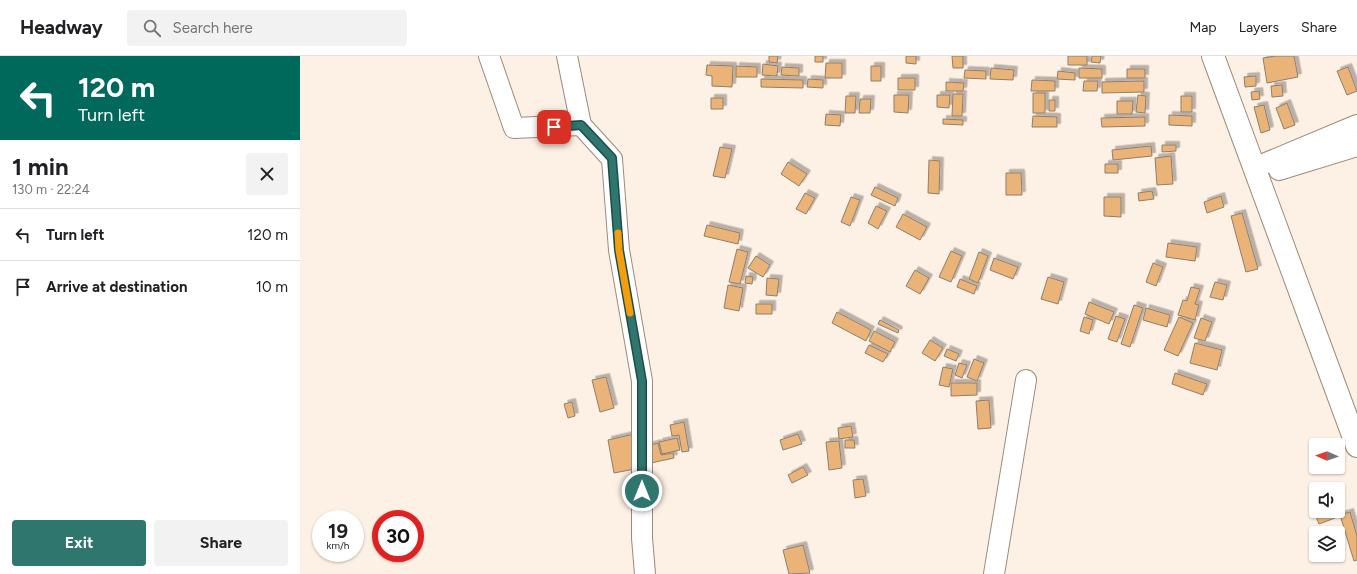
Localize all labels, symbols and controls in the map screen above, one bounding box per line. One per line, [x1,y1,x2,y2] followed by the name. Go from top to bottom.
[127,10,407,46] search box
[20,16,103,39] text: Headway
[141,17,163,39] icon: search
[173,19,253,37] text: Search here
[1189,19,1217,36] text: Map
[1239,19,1279,36] text: Layers
[1301,19,1337,36] text: Share
[78,70,155,104] text: 120 m
[12,72,64,124] icon: left
[78,104,145,126] text: Turn left
[537,110,571,144] pin
[543,116,565,138] icon: arrive
[12,152,69,181] text: 1 min
[246,153,288,195] button: close
[12,182,90,197] text: 130 m · 22:24
[12,224,34,246] icon: left
[46,226,104,244] text: Turn left
[247,226,288,244] text: 120 m
[12,276,34,298] icon: arrive
[46,278,187,296] text: Arrive at destination
[256,278,288,296] text: 10 m
[1309,438,1345,474] north arrow
[1309,438,1345,562] map controls
[621,470,663,512] position arrow
[1309,482,1345,518] button: sound
[372,510,424,562] speed limit sign: 30
[328,519,348,543] text: 19
[12,520,146,566] button: Exit
[154,520,288,566] button: Share
[1309,526,1345,562] button: layers
[327,539,349,552] text: km/h

